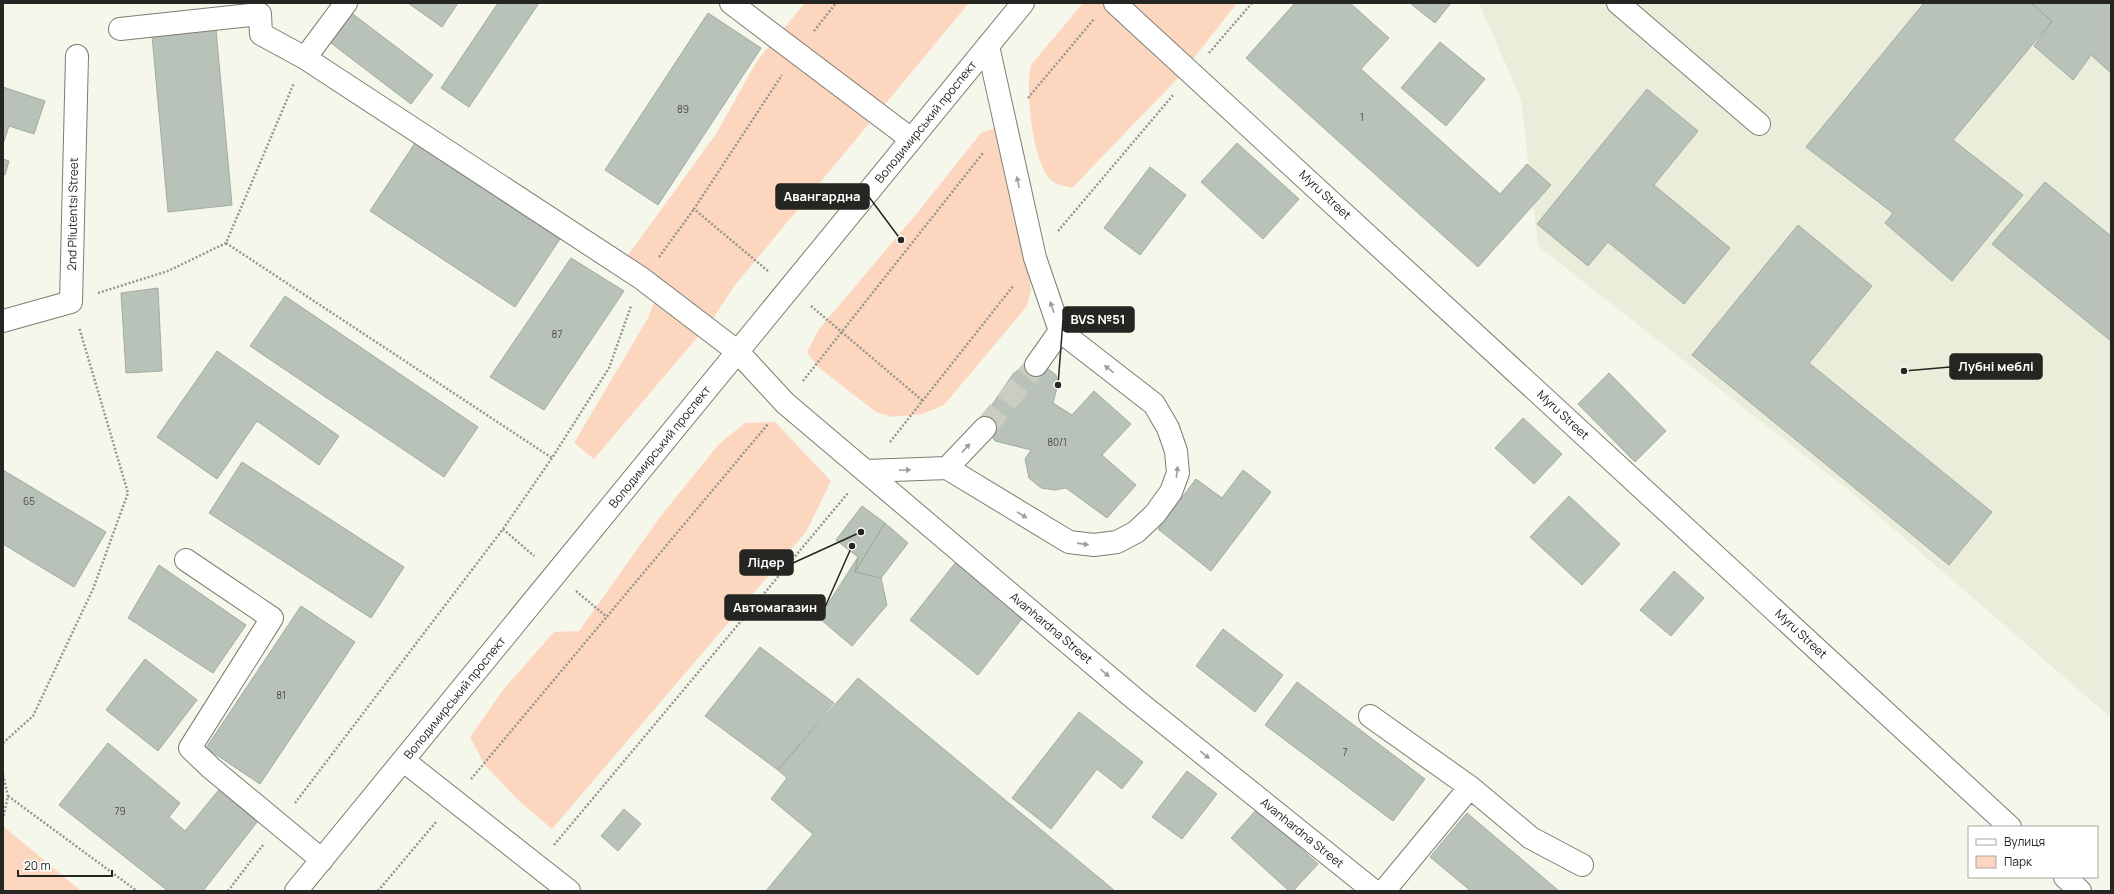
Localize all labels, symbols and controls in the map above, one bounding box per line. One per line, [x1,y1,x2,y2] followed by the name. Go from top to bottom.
[871,57,980,187] street label: Володимирський проспект
[677,102,689,116] house number: 89
[1360,110,1364,124] house number: 1
[63,157,82,271] street label: 2nd Pliutentsi Street
[1296,166,1355,223] street label: Myru Street
[1014,176,1020,188] one-way arrow
[776,184,869,209] callout: Авангардна
[784,187,860,205] text: Авангардна
[1049,301,1055,313] one-way arrow
[1063,307,1134,332] callout: BVS №51
[1070,310,1126,328] text: BVS №51
[552,327,562,341] house number: 87
[1950,354,2042,379] callout: Лубні меблі
[1958,357,2034,375] text: Лубні меблі
[1104,365,1115,374] one-way arrow
[605,382,714,512] street label: Володимирський проспект
[1534,386,1593,443] street label: Myru Street
[1047,435,1067,449] house number: 80/1
[961,443,970,453] one-way arrow
[1173,466,1180,478] one-way arrow
[899,467,912,473] one-way arrow
[23,494,35,508] house number: 65
[1016,511,1028,518] one-way arrow
[1077,541,1089,547] one-way arrow
[740,550,793,575] callout: Лідер
[747,553,785,571] text: Лідер
[1006,588,1096,667] street label: Avanhardna Street
[725,595,825,620] callout: Автомагазин
[733,598,817,616] text: Автомагазин
[1772,605,1831,662] street label: Myru Street
[400,633,509,763] street label: Володимирський проспект
[1099,669,1110,678] one-way arrow
[276,688,286,702] house number: 81
[1342,745,1348,759] house number: 7
[1200,751,1211,760] one-way arrow
[1257,794,1348,872] street label: Avanhardna Street
[114,804,126,818] house number: 79
[1968,826,2098,878] legend
[2004,833,2045,850] text: Вулиця
[18,852,112,878] scale bar
[2004,853,2033,870] text: Парк
[24,857,51,874] text: 20 m

